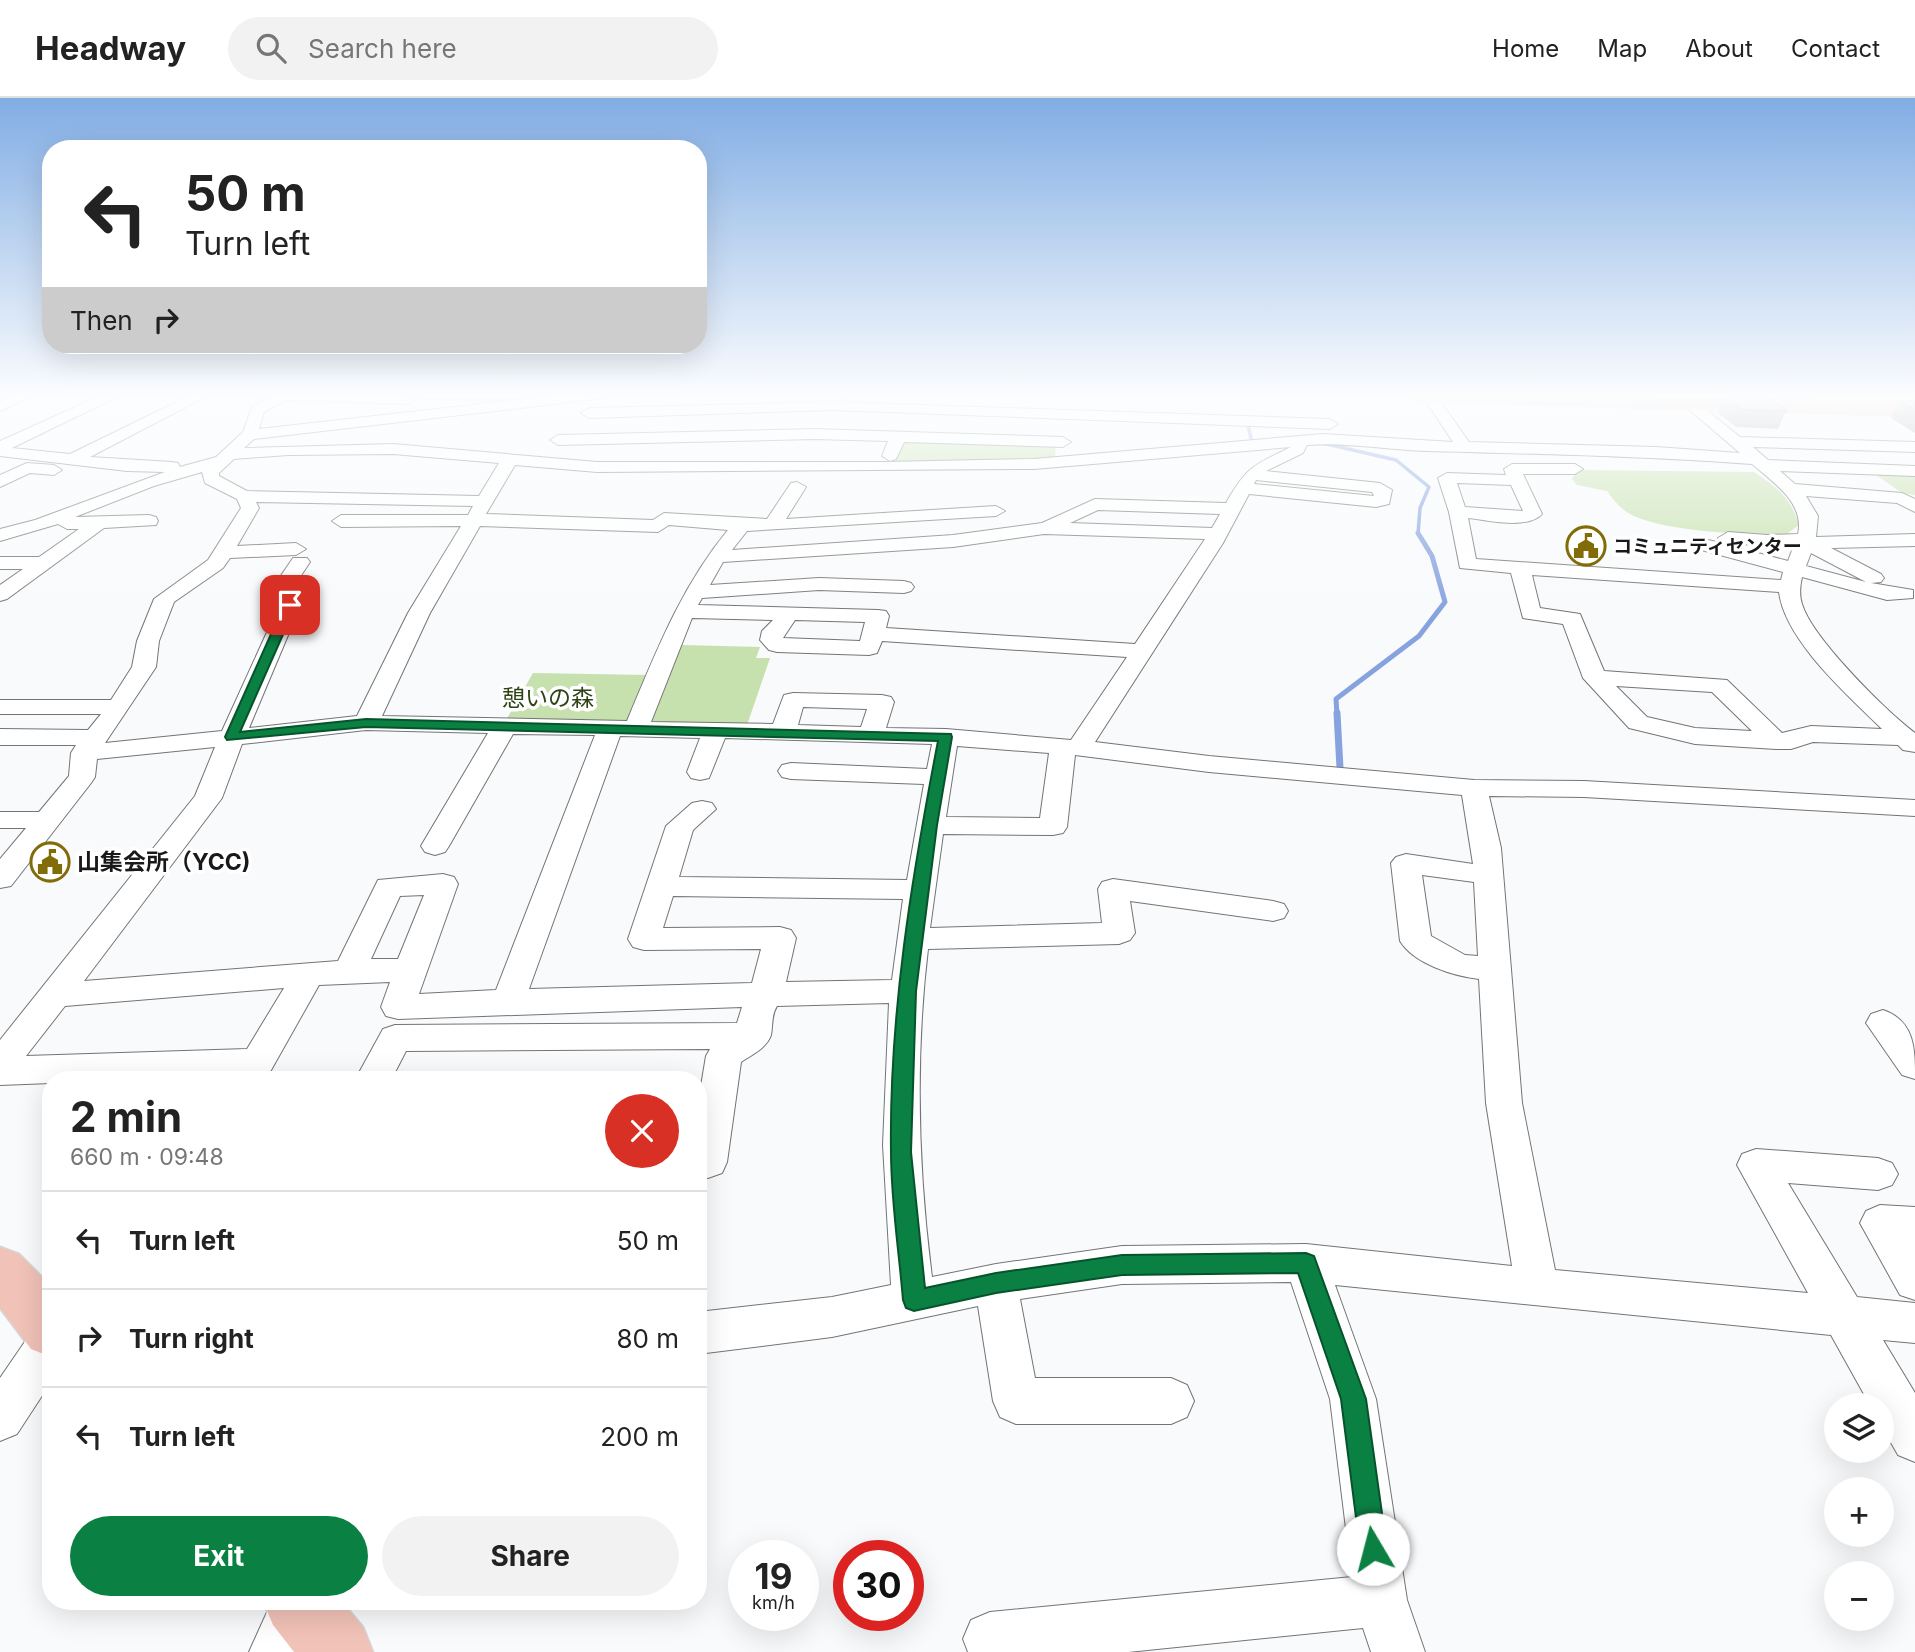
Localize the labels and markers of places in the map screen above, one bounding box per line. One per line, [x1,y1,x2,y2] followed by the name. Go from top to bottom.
[1565,525,1607,567] public building icon: コミュニティセンター
[1613,535,1802,558] place label: コミュニティセンター
[260,575,320,635] pin
[29,841,71,883] public building icon: 山集会所（YCC)
[77,848,251,876] place label: 山集会所（YCC)

